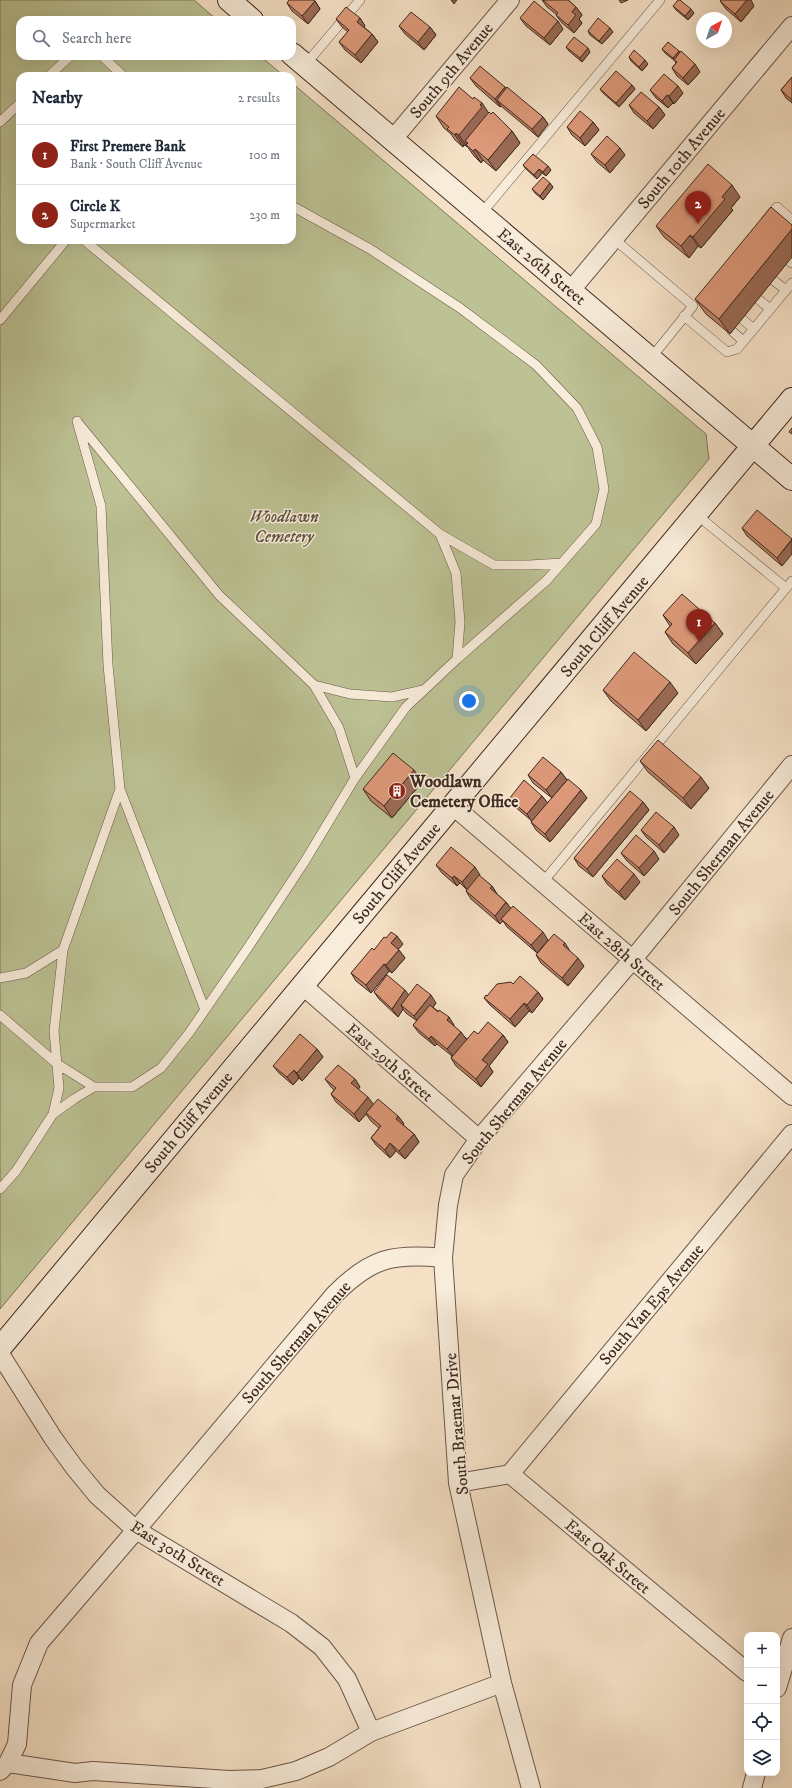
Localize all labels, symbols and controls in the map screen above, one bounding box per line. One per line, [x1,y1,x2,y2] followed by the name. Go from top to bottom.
[696,12,732,48] north arrow
[16,16,296,60] search box
[405,18,498,123] street label: South 9th Avenue
[30,27,52,49] icon: search
[62,29,131,48] text: Search here
[32,87,82,109] text: Nearby
[238,90,280,106] text: 2 results
[633,103,731,214] street label: South 10th Avenue
[70,137,186,156] text: First Premere Bank
[43,147,47,163] text: 1
[249,147,280,163] text: 100 m
[70,156,202,172] text: Bank · South Cliff Avenue
[685,191,711,224] pin: 2
[70,197,120,216] text: Circle K
[42,207,48,223] text: 2
[249,207,280,223] text: 230 m
[70,216,136,232] text: Supermarket
[492,223,591,311] street label: East 26th Street
[249,506,319,548] park label: Woodlawn Cemetery
[556,571,654,682] street label: South Cliff Avenue
[686,609,712,642] pin: 1
[459,691,479,711] your location
[409,771,518,813] place label: Woodlawn Cemetery Office
[387,781,407,801] building icon: Woodlawn Cemetery Office
[664,785,779,920] street label: South Sherman Avenue
[348,818,446,929] street label: South Cliff Avenue
[573,908,670,996] street label: East 28th Street
[341,1019,438,1107] street label: East 29th Street
[457,1034,572,1169] street label: South Sherman Avenue
[140,1067,238,1178] street label: South Cliff Avenue
[595,1239,709,1370] street label: South Van Eps Avenue
[237,1277,356,1409] street label: South Sherman Avenue
[440,1352,474,1496] street label: South Braemar Drive
[560,1514,655,1599] street label: East Oak Street
[126,1516,229,1592] street label: East 30th Street
[744,1632,780,1776] map controls
[744,1632,780,1668] button: +
[744,1668,780,1704] button: −
[744,1704,780,1740] button: locate
[744,1740,780,1776] button: layers

